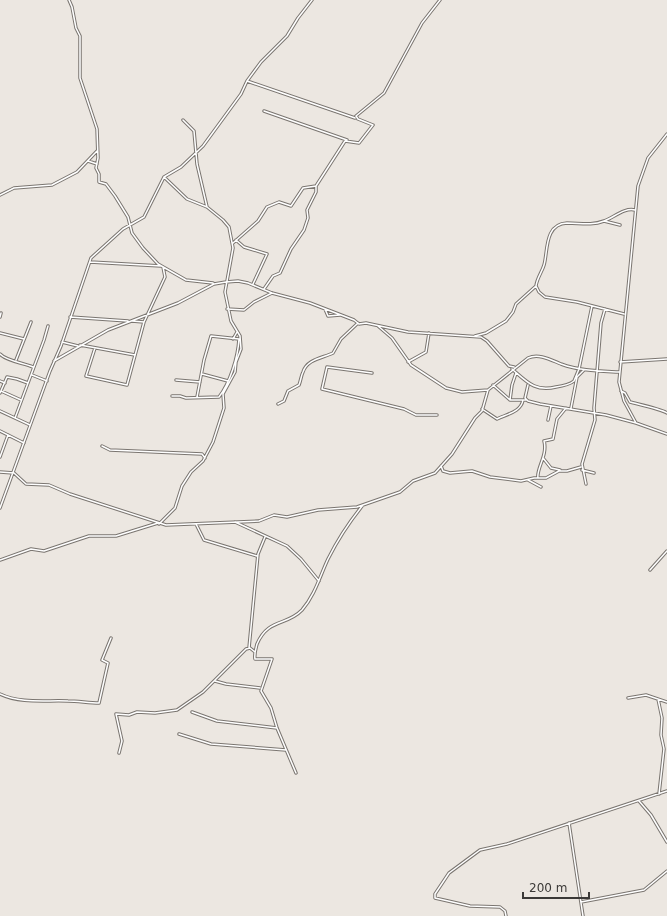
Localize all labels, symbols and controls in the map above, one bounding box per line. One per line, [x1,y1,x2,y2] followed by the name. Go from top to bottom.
[523,874,589,900] scale bar
[529,881,567,895] text: 200 m

